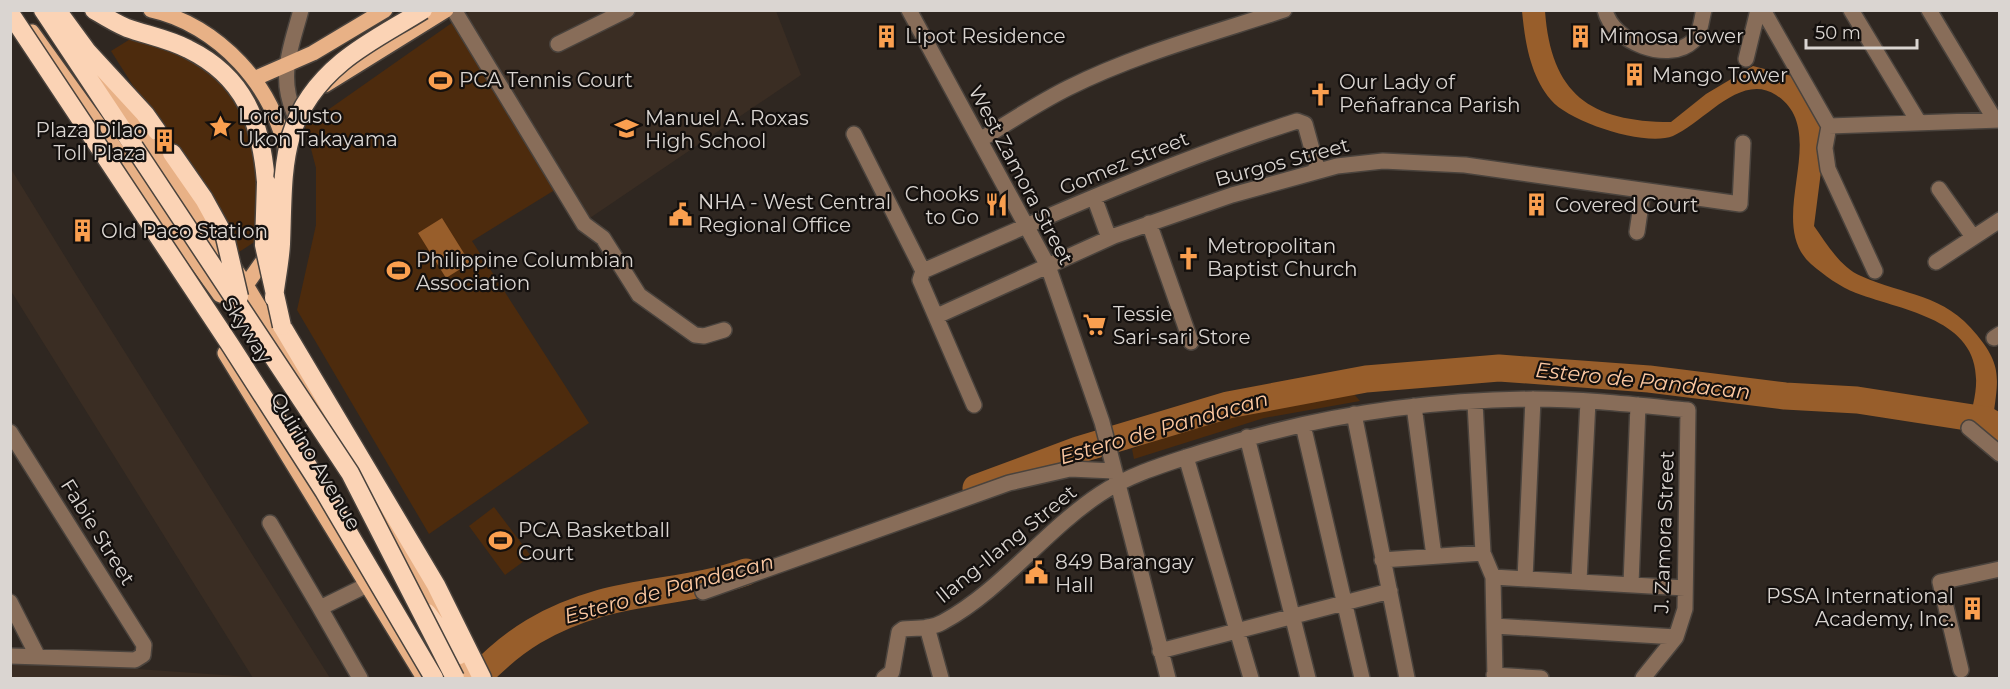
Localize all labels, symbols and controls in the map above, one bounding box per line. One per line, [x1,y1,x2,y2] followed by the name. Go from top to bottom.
[1806,12,1917,50] scale bar
[1815,22,1861,44] text: 50 m
[874,23,900,49] building icon: Lipot Residence
[1568,23,1594,49] building icon: Mimosa Tower
[905,24,1066,48] place label: Lipot Residence
[1599,24,1744,48] place label: Mimosa Tower
[1621,62,1647,88] building icon: Mango Tower
[1652,63,1788,87] place label: Mango Tower
[428,67,454,93] sports icon: PCA Tennis Court
[459,68,633,92] place label: PCA Tennis Court
[1339,70,1521,117] place label: Our Lady of Peñafranca Parish
[964,81,1078,269] street label: West Zamora Street
[1308,81,1334,107] church icon: Our Lady of Peñafranca Parish
[238,104,398,151] place label: Lord Justo Ukon Takayama
[645,106,809,153] place label: Manuel A. Roxas High School
[207,114,233,140] place icon: Lord Justo Ukon Takayama
[614,116,640,142] school or university icon: Manuel A. Roxas High School
[36,118,146,165] place label: Plaza Dilao Toll Plaza
[1056,126,1192,200] street label: Gomez Street
[151,128,177,154] building icon: Plaza Dilao Toll Plaza
[1212,133,1352,191] street label: Burgos Street
[905,182,979,229] place label: Chooks to Go
[698,190,891,237] place label: NHA - West Central Regional Office
[984,192,1010,218] restaurant icon: Chooks to Go
[1524,192,1550,218] building icon: Covered Court
[1555,193,1698,217] place label: Covered Court
[667,201,693,227] public building icon: NHA - West Central Regional Office
[70,218,96,244] building icon: Old Paco Station
[101,219,268,243] place label: Old Paco Station
[1207,234,1358,281] place label: Metropolitan Baptist Church
[1176,245,1202,271] church icon: Metropolitan Baptist Church
[416,248,634,295] place label: Philippine Columbian Association
[385,258,411,284] sports icon: Philippine Columbian Association
[217,292,277,368] street label: Skyway
[1113,302,1250,349] place label: Tessie Sari-sari Store
[1082,312,1108,338] supermarket icon: Tessie Sari-sari Store
[1534,357,1752,404] water label: Estero de Pandacan
[1057,386,1271,469] water label: Estero de Pandacan
[266,388,366,534] street label: Quirino Avenue
[1649,450,1679,615] street label: J. Zamora Street
[56,474,140,590] street label: Fabie Street
[931,480,1081,608] street label: Ilang-Ilang Street
[518,518,670,565] place label: PCA Basketball Court
[487,528,513,554] sports icon: PCA Basketball Court
[561,548,776,629] water label: Estero de Pandacan
[1055,550,1194,597] place label: 849 Barangay Hall
[1024,560,1050,586] public building icon: 849 Barangay Hall
[1766,584,1954,631] place label: PSSA International Academy, Inc.
[1959,595,1985,621] building icon: PSSA International Academy, Inc.

